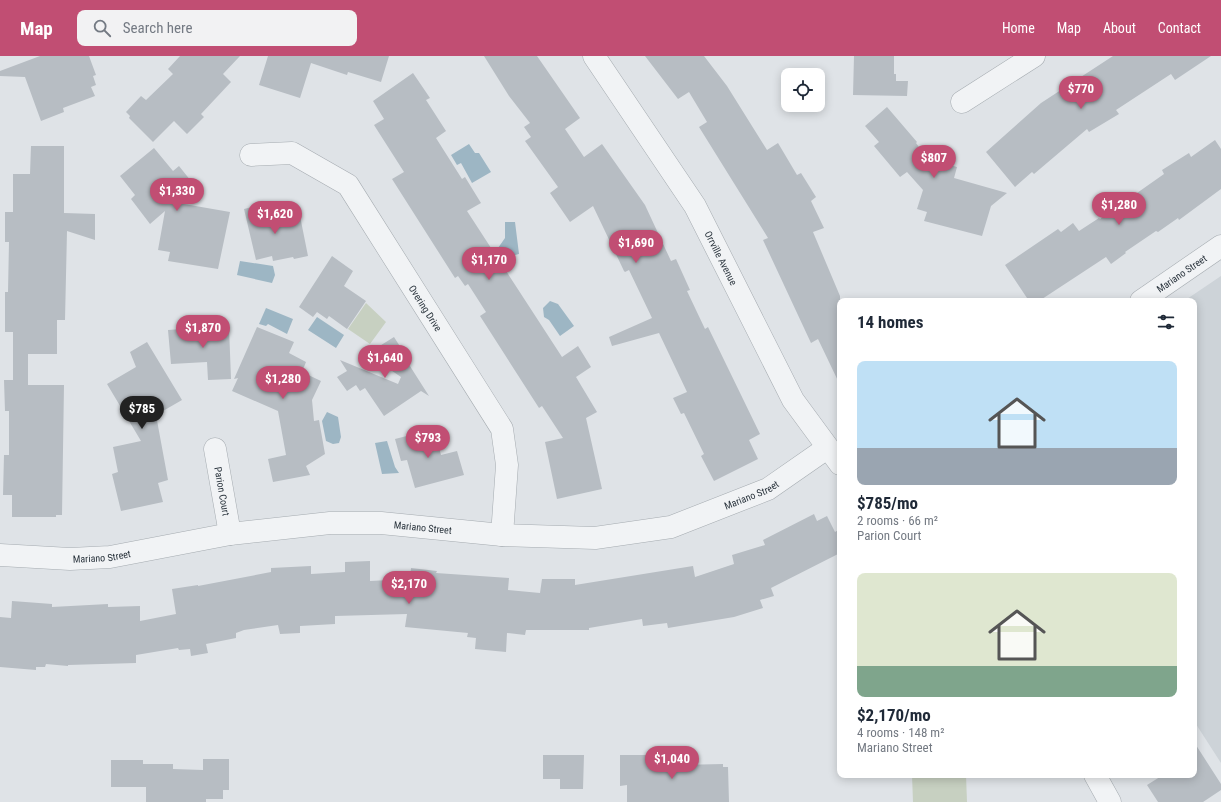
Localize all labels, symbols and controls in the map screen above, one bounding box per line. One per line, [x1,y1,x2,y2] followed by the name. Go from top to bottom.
[77,10,357,46] search box
[20,17,53,40] text: Map
[91,17,113,39] icon: search
[123,19,193,37] text: Search here
[1002,20,1035,36] text: Home
[1057,20,1081,36] text: Map
[1103,20,1136,36] text: About
[1158,20,1201,36] text: Contact
[781,68,825,112] map controls
[781,68,825,112] button: locate
[1057,76,1105,110] pin: $770
[1068,81,1094,96] text: $770
[910,145,958,179] pin: $807
[921,150,947,165] text: $807
[144,178,210,212] pin: $1,330
[159,183,195,198] text: $1,330
[1086,192,1152,226] pin: $1,280
[1101,197,1137,212] text: $1,280
[242,201,308,235] pin: $1,620
[257,206,293,221] text: $1,620
[703,229,739,287] street label: Orrville Avenue
[603,230,669,264] pin: $1,690
[618,235,654,250] text: $1,690
[456,247,522,281] pin: $1,170
[471,252,507,267] text: $1,170
[1155,253,1209,295] street label: Mariano Street
[407,283,444,334] street label: Overing Drive
[1155,311,1177,333] icon: filters
[857,312,923,332] text: 14 homes
[170,315,236,349] pin: $1,870
[185,320,221,335] text: $1,870
[352,345,418,379] pin: $1,640
[367,350,403,365] text: $1,640
[250,366,316,400] pin: $1,280
[265,371,301,386] text: $1,280
[981,387,1053,459] icon: home
[118,396,166,430] pin: $785
[129,401,155,416] text: $785
[404,425,452,459] pin: $793
[415,430,441,445] text: $793
[212,466,232,517] street label: Parion Court
[723,478,781,512] street label: Mariano Street
[857,493,918,513] text: $785/mo
[857,513,938,528] text: 2 rooms · 66 m²
[393,519,452,536] street label: Mariano Street
[857,528,921,543] text: Parion Court
[73,548,132,565] street label: Mariano Street
[376,571,442,605] pin: $2,170
[391,576,427,591] text: $2,170
[981,599,1053,671] icon: home
[857,705,931,725] text: $2,170/mo
[857,725,944,740] text: 4 rooms · 148 m²
[857,740,933,755] text: Mariano Street
[639,746,705,780] pin: $1,040
[654,751,690,766] text: $1,040

